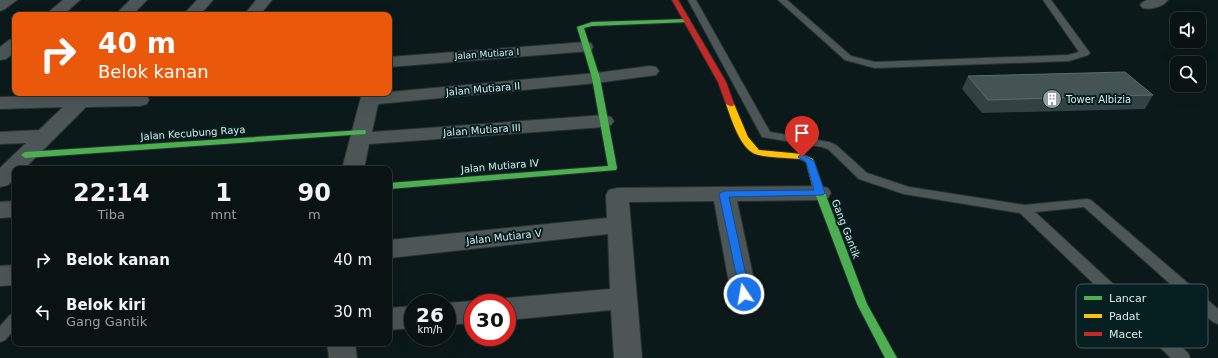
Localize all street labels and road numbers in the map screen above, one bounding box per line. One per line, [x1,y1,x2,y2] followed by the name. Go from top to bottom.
[453,47,520,61] street label: Jalan Mutiara I
[444,80,521,98] street label: Jalan Mutiara II
[442,122,521,138] street label: Jalan Mutiara III
[139,124,246,142] street label: Jalan Kecubung Raya
[459,157,540,175] street label: Jalan Mutiara IV
[830,198,862,260] street label: Gang Gantik
[465,228,542,247] street label: Jalan Mutiara V

